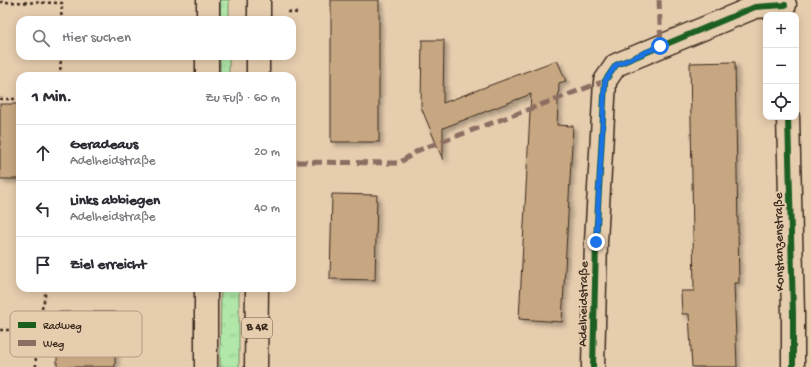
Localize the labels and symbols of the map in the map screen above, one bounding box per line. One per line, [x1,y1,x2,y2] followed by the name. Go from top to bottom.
[651,37,669,55] route start
[772,192,788,291] street label: Konstanzenstraße
[587,233,605,251] route end
[576,261,592,347] street label: Adelheidstraße
[10,311,142,357] legend
[242,318,272,338] road number: B 4R
[43,321,82,333] text: Radweg
[43,339,64,351] text: Weg

